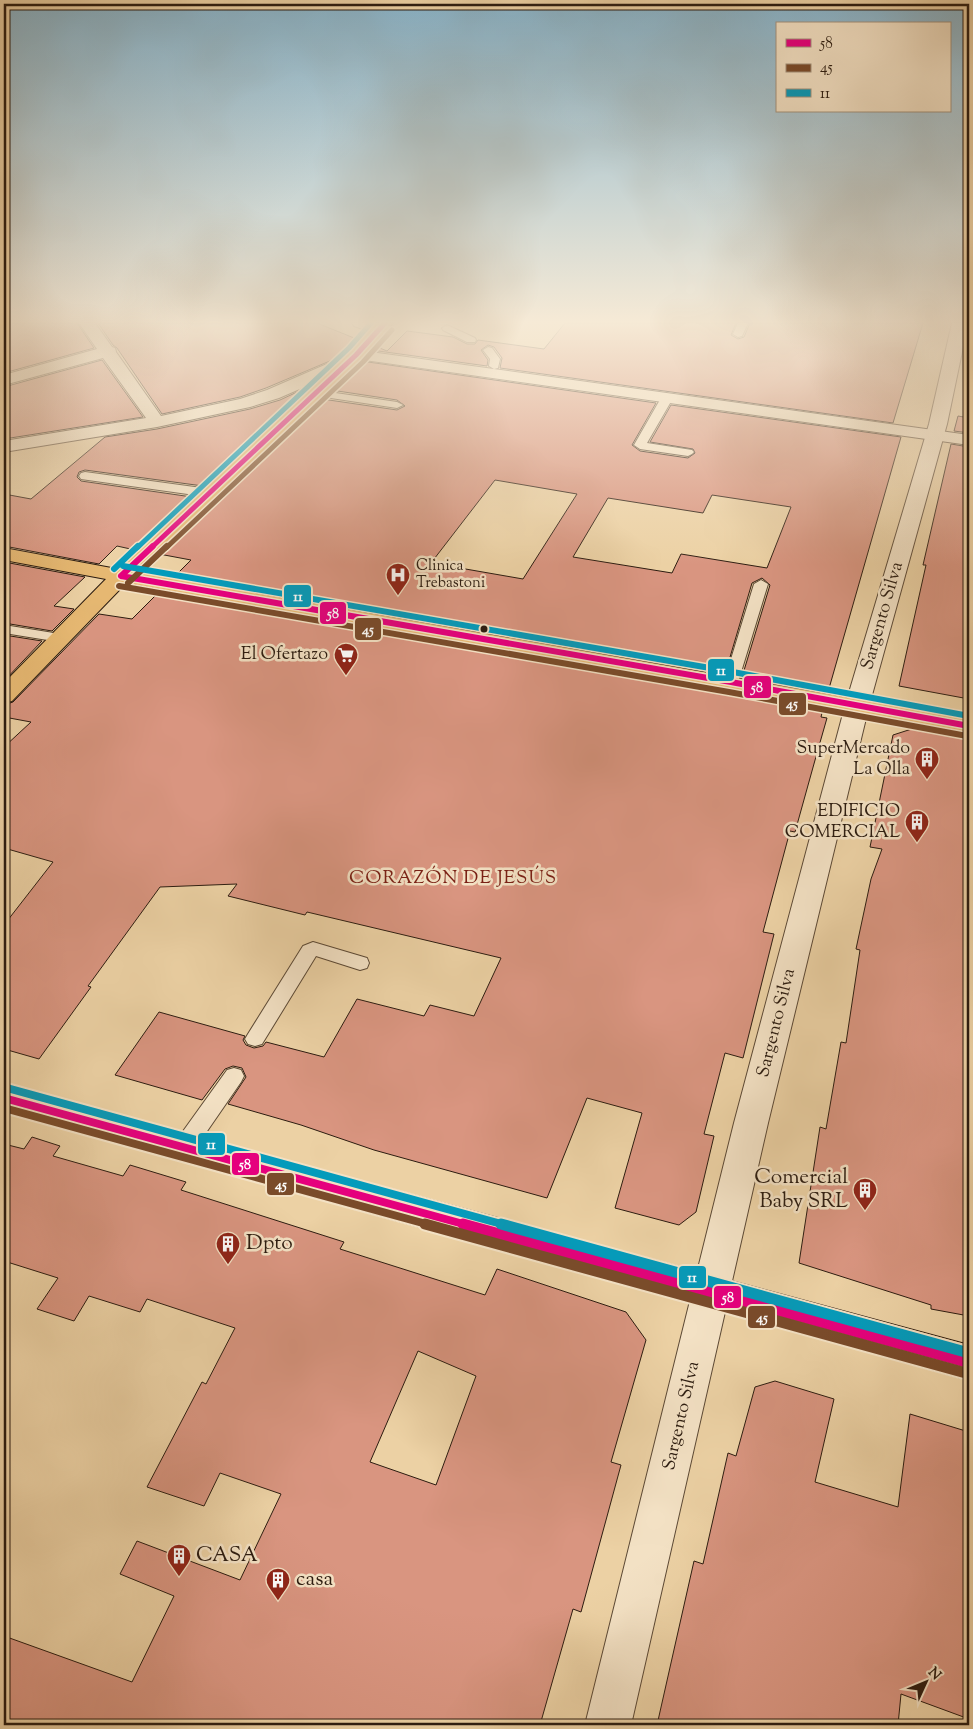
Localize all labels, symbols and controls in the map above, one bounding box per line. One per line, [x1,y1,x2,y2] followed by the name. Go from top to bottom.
[776,22,950,112] legend
[819,34,833,55] text: 58
[820,58,833,79] text: 45
[820,84,830,105] text: 11
[416,556,485,594] place label: Clinica Trebastoni
[855,559,911,673] street label: Sargento Silva
[385,562,411,596] hospital icon: Clinica Trebastoni
[283,584,312,608] line badge: 11
[293,588,303,608] text: 11
[319,601,347,625] line badge: 58
[326,605,339,625] text: 58
[354,617,382,641] line badge: 45
[361,621,374,641] text: 45
[479,624,489,634] unlabelled marker
[241,642,328,668] place label: El Ofertazo
[333,642,359,676] supermarket icon: El Ofertazo
[707,658,735,682] line badge: 11
[716,662,726,682] text: 11
[743,675,772,699] line badge: 58
[750,679,763,699] text: 58
[778,692,807,716] line badge: 45
[785,695,798,715] text: 45
[797,736,910,783] place label: SuperMercado La Olla
[914,746,940,780] building icon: SuperMercado La Olla
[785,799,900,846] place label: EDIFICIO COMERCIAL
[904,809,930,843] building icon: EDIFICIO COMERCIAL
[349,865,557,892] district label: CORAZÓN DE JESÚS
[751,966,803,1080] street label: Sargento Silva
[197,1132,226,1156] line badge: 11
[206,1136,216,1156] text: 11
[231,1152,260,1176] line badge: 58
[238,1156,251,1176] text: 58
[754,1163,848,1217] place label: Comercial Baby SRL
[266,1172,295,1196] line badge: 45
[274,1176,287,1196] text: 45
[852,1177,878,1211] building icon: Comercial Baby SRL
[246,1229,293,1259] place label: Dpto
[215,1231,241,1265] building icon: Dpto
[678,1265,707,1289] line badge: 11
[687,1269,697,1289] text: 11
[713,1285,742,1309] line badge: 58
[721,1289,734,1309] text: 58
[747,1305,776,1329] line badge: 45
[755,1309,768,1329] text: 45
[657,1359,707,1473] street label: Sargento Silva
[196,1541,258,1571] place label: CASA
[166,1543,192,1577] building icon: CASA
[296,1565,333,1595] place label: casa
[265,1567,291,1601] building icon: casa
[900,1656,950,1706] north arrow
[923,1663,945,1685] text: N

